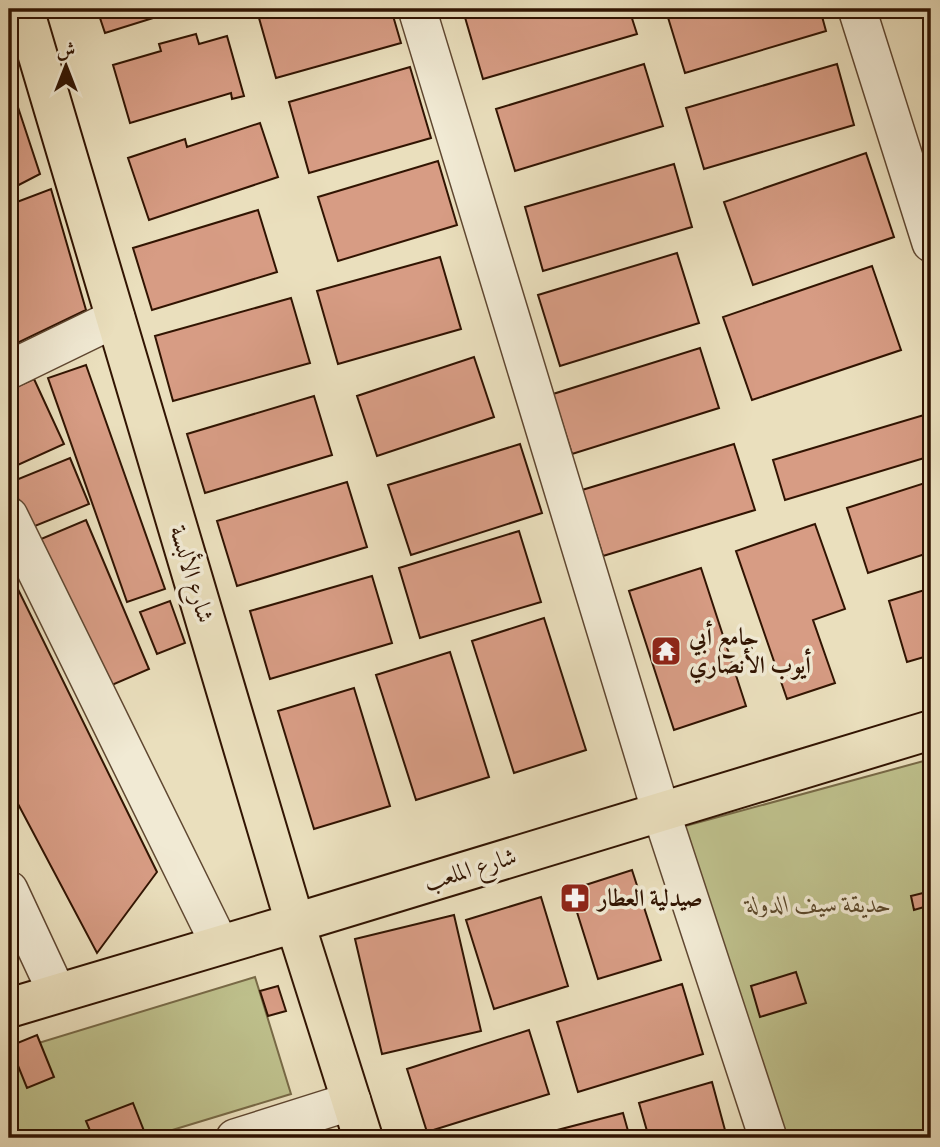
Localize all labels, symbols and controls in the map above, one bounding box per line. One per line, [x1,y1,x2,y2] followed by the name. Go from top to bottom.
[32,32,102,102] north arrow
[57,39,75,63] text: ش
[158,521,222,628] street label: شارع الألبسة
[688,620,811,684] place label: جامع أبي أيوب الأنصاري
[649,634,683,668] temple icon: جامع أبي أيوب الأنصاري
[420,842,521,902] street label: شارع الملعب
[558,881,592,915] pharmacy icon: صيدلية العطار
[595,884,703,915] place label: صيدلية العطار
[743,890,892,921] park label: حديقة سيف الدولة

